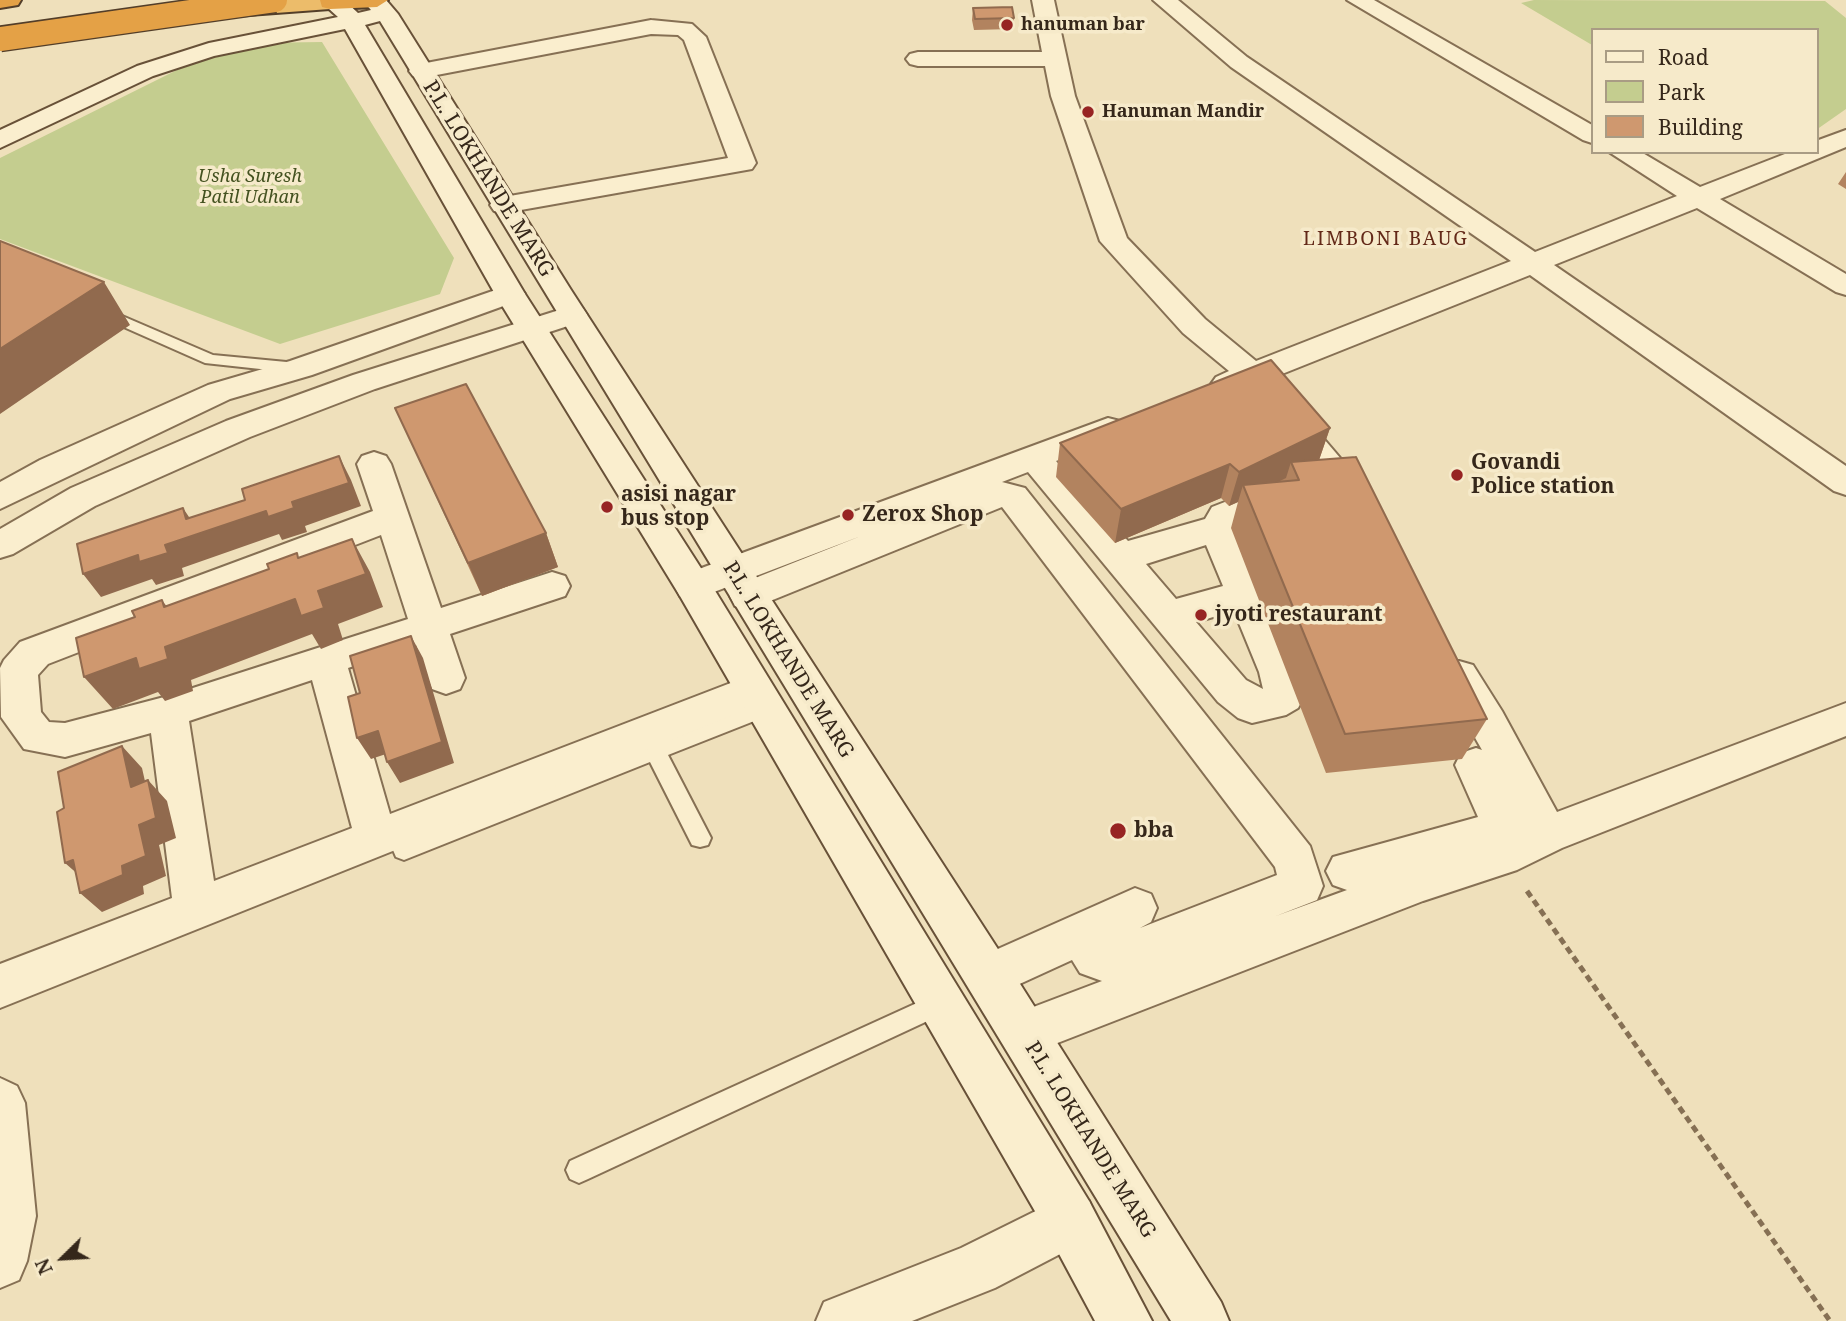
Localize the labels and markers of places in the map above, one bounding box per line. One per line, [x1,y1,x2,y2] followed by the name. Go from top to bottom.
[1021,14,1145,36] place label: hanuman bar
[999,17,1015,33] marker: hanuman bar
[1102,101,1264,123] place label: Hanuman Mandir
[1080,104,1096,120] marker: Hanuman Mandir
[1471,450,1615,500] place label: Govandi Police station
[1449,467,1465,483] marker: Govandi Police station
[621,482,736,532] place label: asisi nagar bus stop
[599,499,615,515] marker: asisi nagar bus stop
[862,502,984,528] place label: Zerox Shop
[840,507,856,523] marker: Zerox Shop
[1215,602,1383,628] place label: jyoti restaurant
[1193,607,1209,623] marker: jyoti restaurant
[1134,818,1174,844] place label: bba
[1108,821,1128,841] marker: bba

